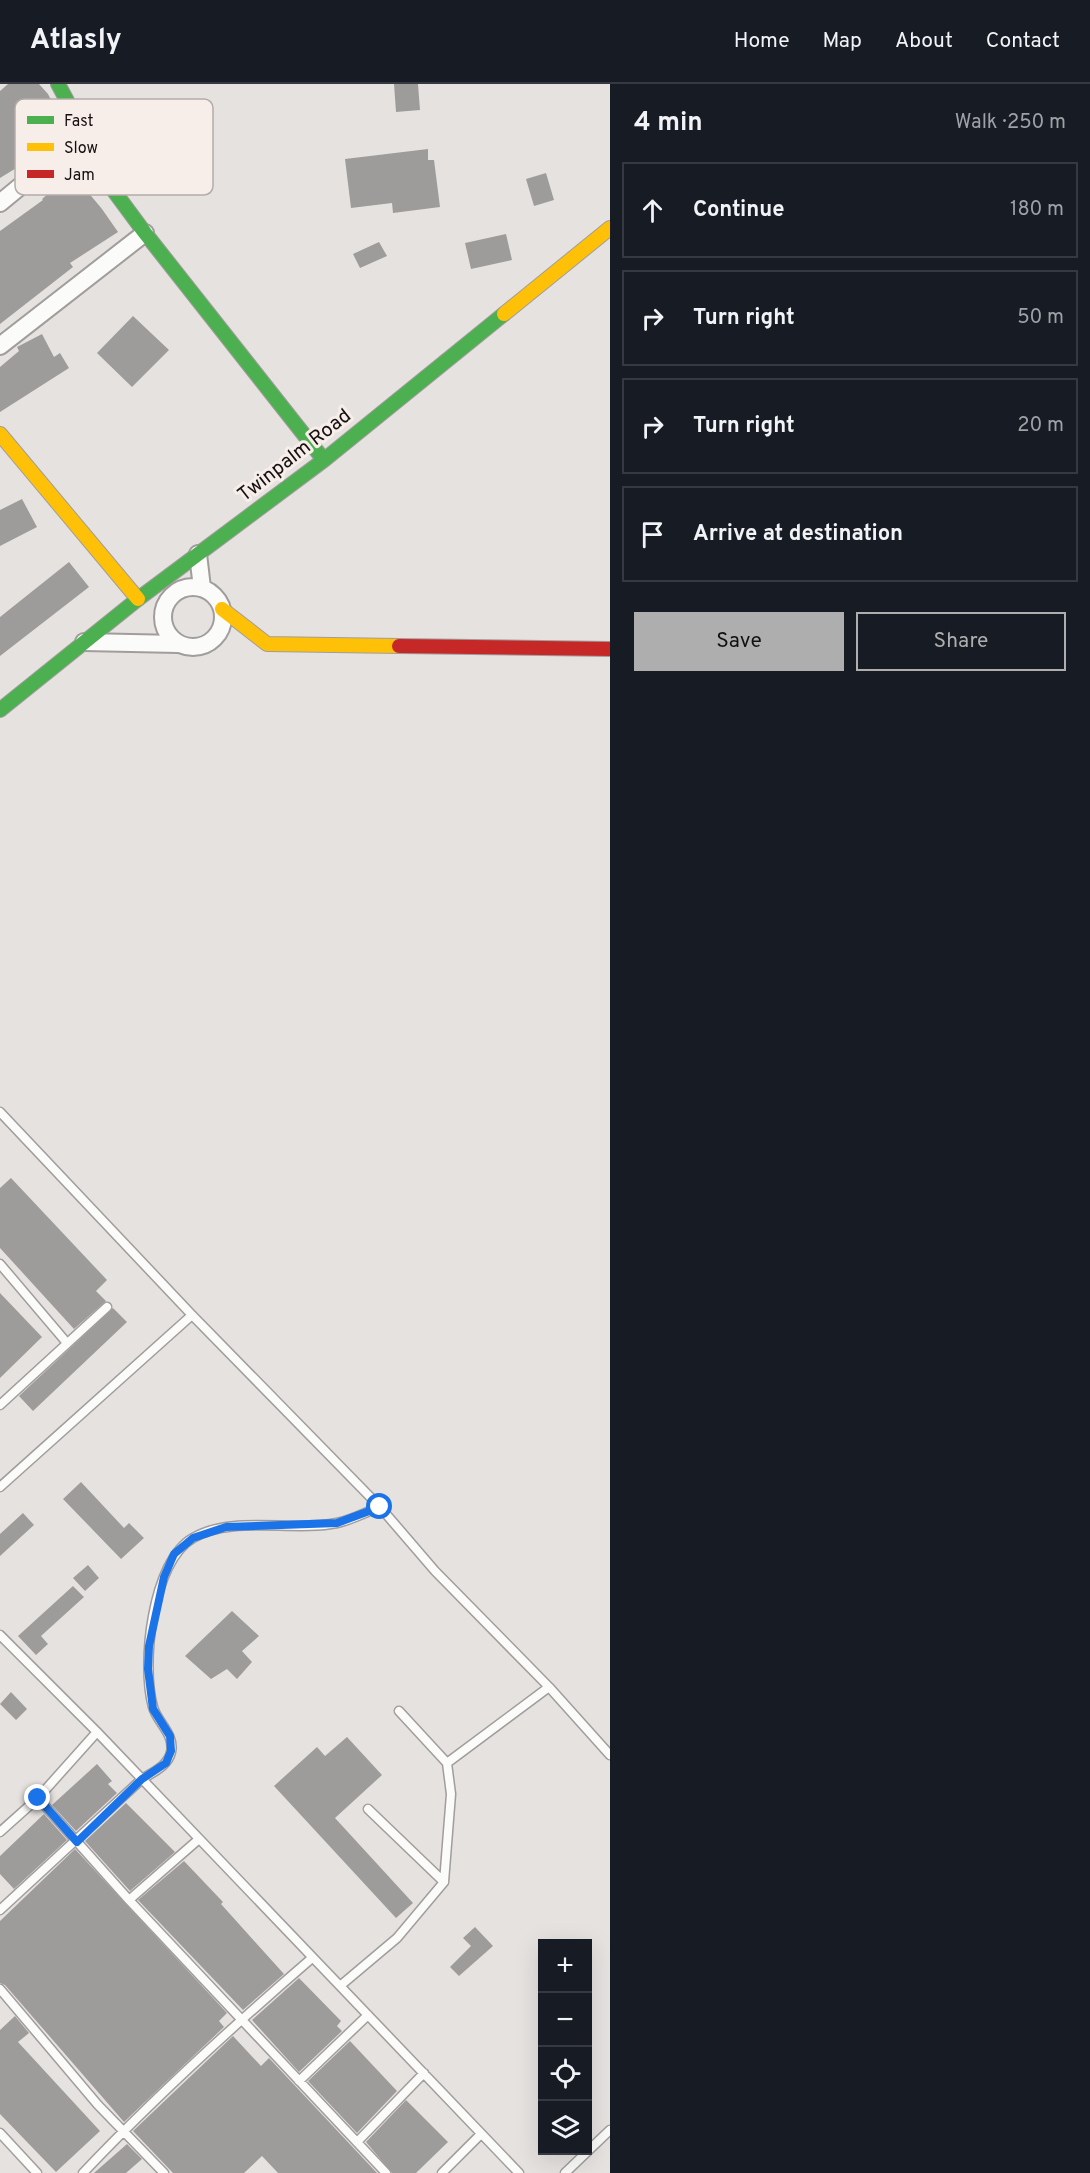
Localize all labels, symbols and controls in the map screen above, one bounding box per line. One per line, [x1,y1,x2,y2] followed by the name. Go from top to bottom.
[30,23,122,59] text: Atlasly
[734,28,790,55] text: Home
[823,28,862,55] text: Map
[895,28,953,55] text: About
[986,28,1060,55] text: Contact
[15,99,213,195] legend
[634,107,703,140] text: 4 min
[955,110,1066,136] text: Walk · 250 m
[64,112,94,132] text: Fast
[64,139,98,159] text: Slow
[64,166,95,186] text: Jam
[636,194,669,227] icon: ahead
[693,197,784,224] text: Continue
[1010,197,1064,223] text: 180 m
[636,302,669,335] icon: right
[693,305,795,332] text: Turn right
[1017,305,1064,331] text: 50 m
[233,404,357,508] street label: Twinpalm Road
[636,410,669,443] icon: right
[693,413,795,440] text: Turn right
[1017,413,1064,439] text: 20 m
[636,518,669,551] icon: arrive
[693,521,903,548] text: Arrive at destination
[634,612,844,671] button: Save
[856,612,1066,671] button: Share
[366,1493,392,1519] route start
[24,1784,50,1810] route end
[538,1939,592,2155] map controls
[538,1939,592,1993] button: +
[538,1993,592,2047] button: −
[538,2047,592,2101] button: locate
[538,2101,592,2155] button: layers

